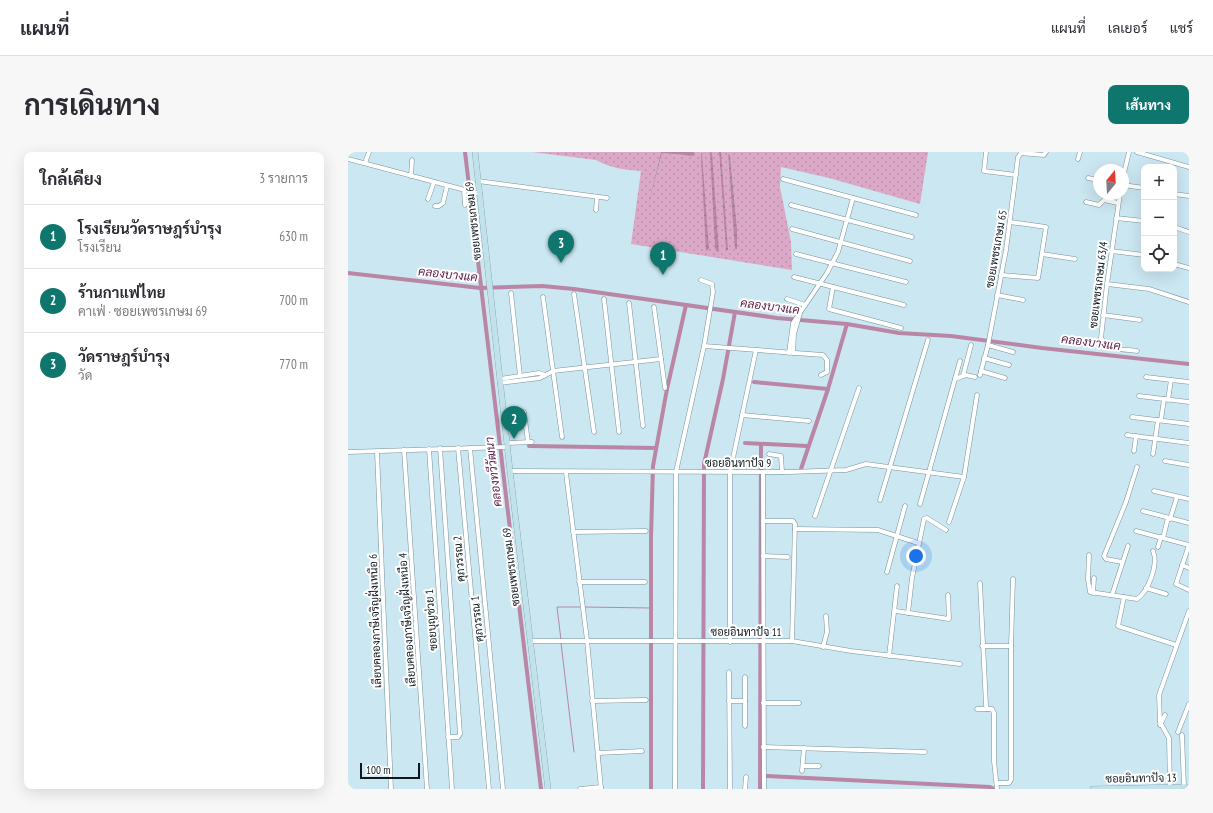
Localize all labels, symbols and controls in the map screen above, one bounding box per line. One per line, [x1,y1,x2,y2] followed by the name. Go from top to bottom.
[20,16,69,40] text: แผนที่
[1051,19,1086,37] text: แผนที่
[1108,19,1148,37] text: เลเยอร์
[1170,19,1193,37] text: แชร์
[1108,85,1189,124] button: เส้นทาง
[24,86,160,123] text: การเดินทาง
[1093,164,1129,200] north arrow
[1141,164,1177,272] map controls
[1141,164,1177,200] button: +
[40,168,102,190] text: ใกล้เคียง
[259,170,308,187] text: 3 รายการ
[462,181,484,261] street label: ซอยเพชรเกษม 69
[1141,200,1177,236] button: −
[982,209,1010,289] street label: ซอยเพชรเกษม 65
[78,219,222,238] text: โรงเรียนวัดราษฎร์บำรุง
[50,228,56,245] text: 1
[279,228,308,245] text: 630 m
[548,230,574,263] pin: 3
[1141,236,1177,272] button: locate
[78,239,121,256] text: โรงเรียน
[1086,241,1110,329] street label: ซอยเพชรเกษม 63/4
[650,242,676,275] pin: 1
[417,263,479,285] water label: คลองบางแค
[78,283,166,302] text: ร้านกาแฟไทย
[50,292,56,309] text: 2
[279,292,308,309] text: 700 m
[739,295,801,317] water label: คลองบางแค
[78,303,207,320] text: คาเฟ่ · ซอยเพชรเกษม 69
[1060,331,1122,353] water label: คลองบางแค
[78,347,170,366] text: วัดราษฎร์บำรุง
[50,356,56,373] text: 3
[279,356,308,373] text: 770 m
[78,367,92,384] text: วัด
[501,406,527,439] pin: 2
[481,436,505,508] water label: คลองทวีวัฒนา
[705,456,771,470] street label: ซอยอินทาปัจ 9
[499,527,523,607] street label: ซอยเพชรเกษม 69
[450,535,470,583] street label: ศุภวรรณ 2
[906,546,926,566] your location
[392,553,419,688] street label: เลียบคลองภาษีเจริญฝั่งเหนือ 4
[362,554,384,688] street label: เลียบคลองภาษีเจริญฝั่งเหนือ 6
[422,589,442,651] street label: ซอยบุญช่วย 1
[468,595,488,643] street label: ศุภวรรณ 1
[710,625,782,639] street label: ซอยอินทาปัจ 11
[360,761,420,780] scale bar
[366,763,390,777] text: 100 m
[1105,770,1177,786] street label: ซอยอินทาปัจ 13

